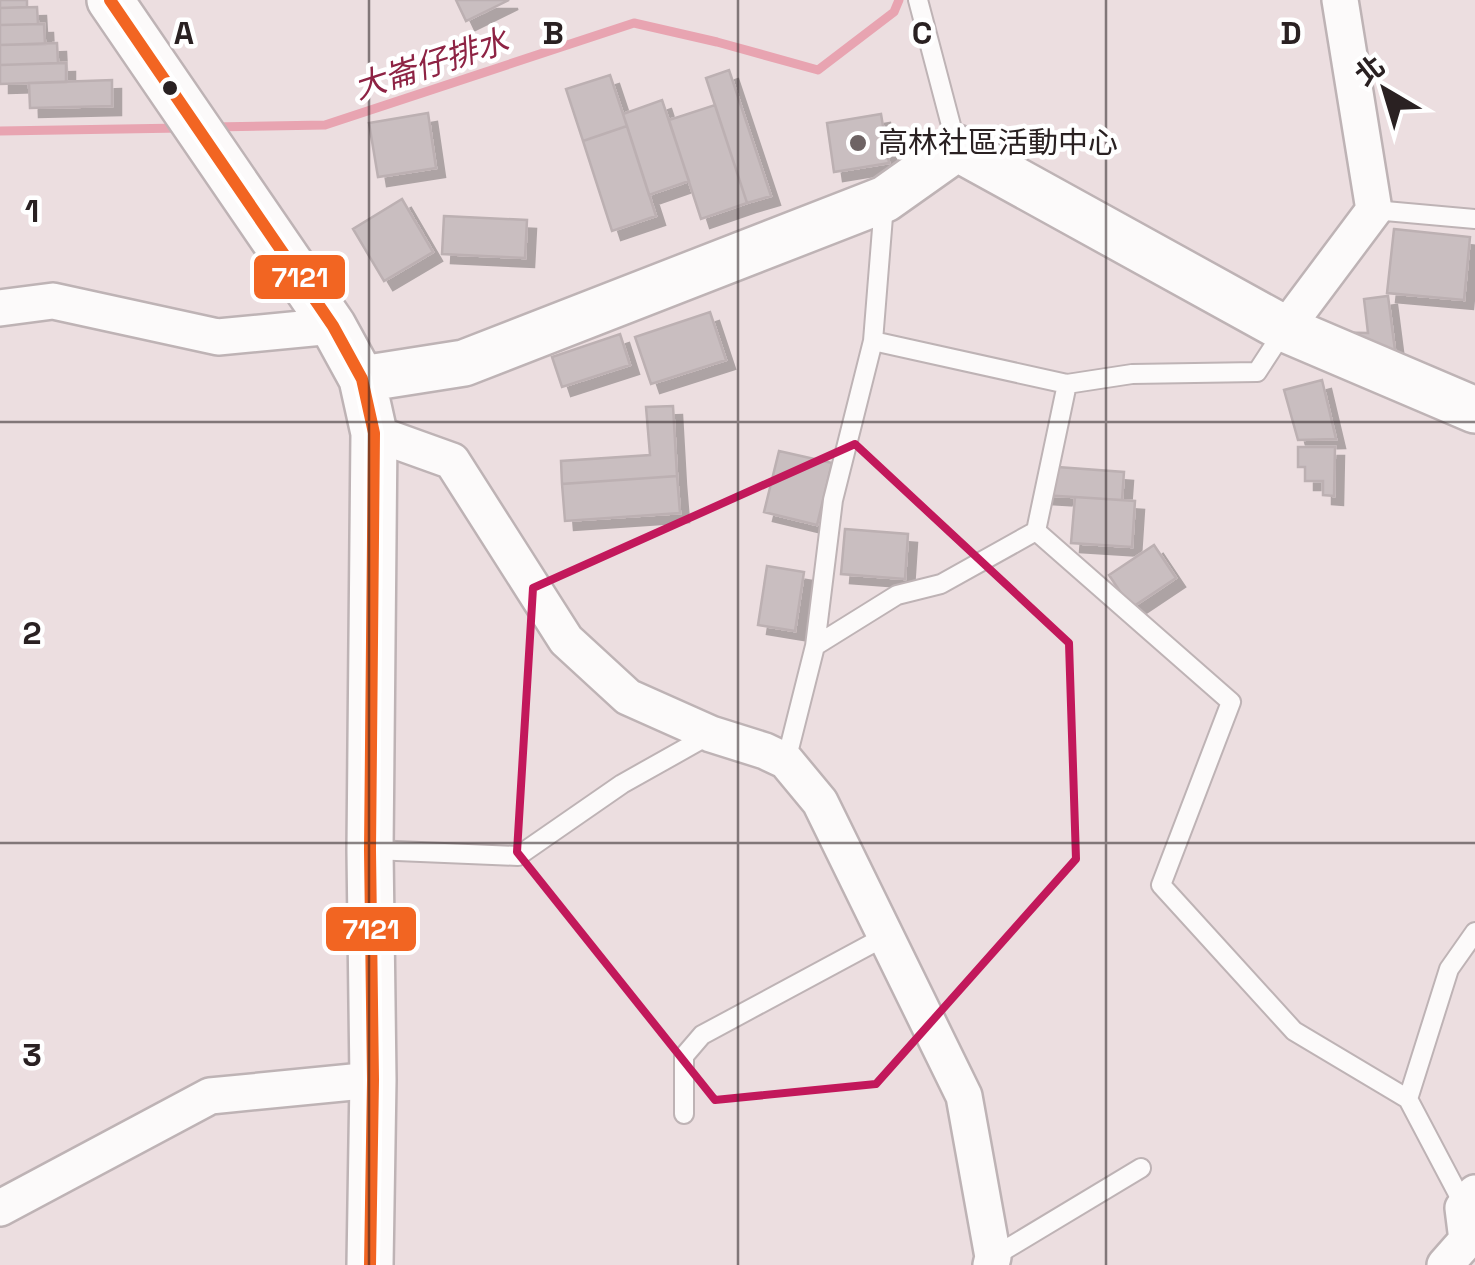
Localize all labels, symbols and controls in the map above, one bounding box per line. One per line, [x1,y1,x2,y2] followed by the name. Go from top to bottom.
[174,13,194,53] text: A
[542,13,564,53] text: B
[912,13,932,53] text: C
[1280,13,1302,53] text: D
[349,20,515,108] water label: 大崙仔排水
[1335,40,1435,140] north arrow
[1347,47,1392,93] text: 北
[160,78,180,98] unlabelled marker
[878,123,1118,162] place label: 高林社區活動中心
[847,132,869,154] marker: 高林社區活動中心
[25,191,39,231] text: 1
[252,253,347,301] line badge: 7121
[271,259,329,295] text: 7121
[22,613,42,653] text: 2
[324,905,418,953] line badge: 7121
[342,911,400,947] text: 7121
[22,1035,42,1075] text: 3

